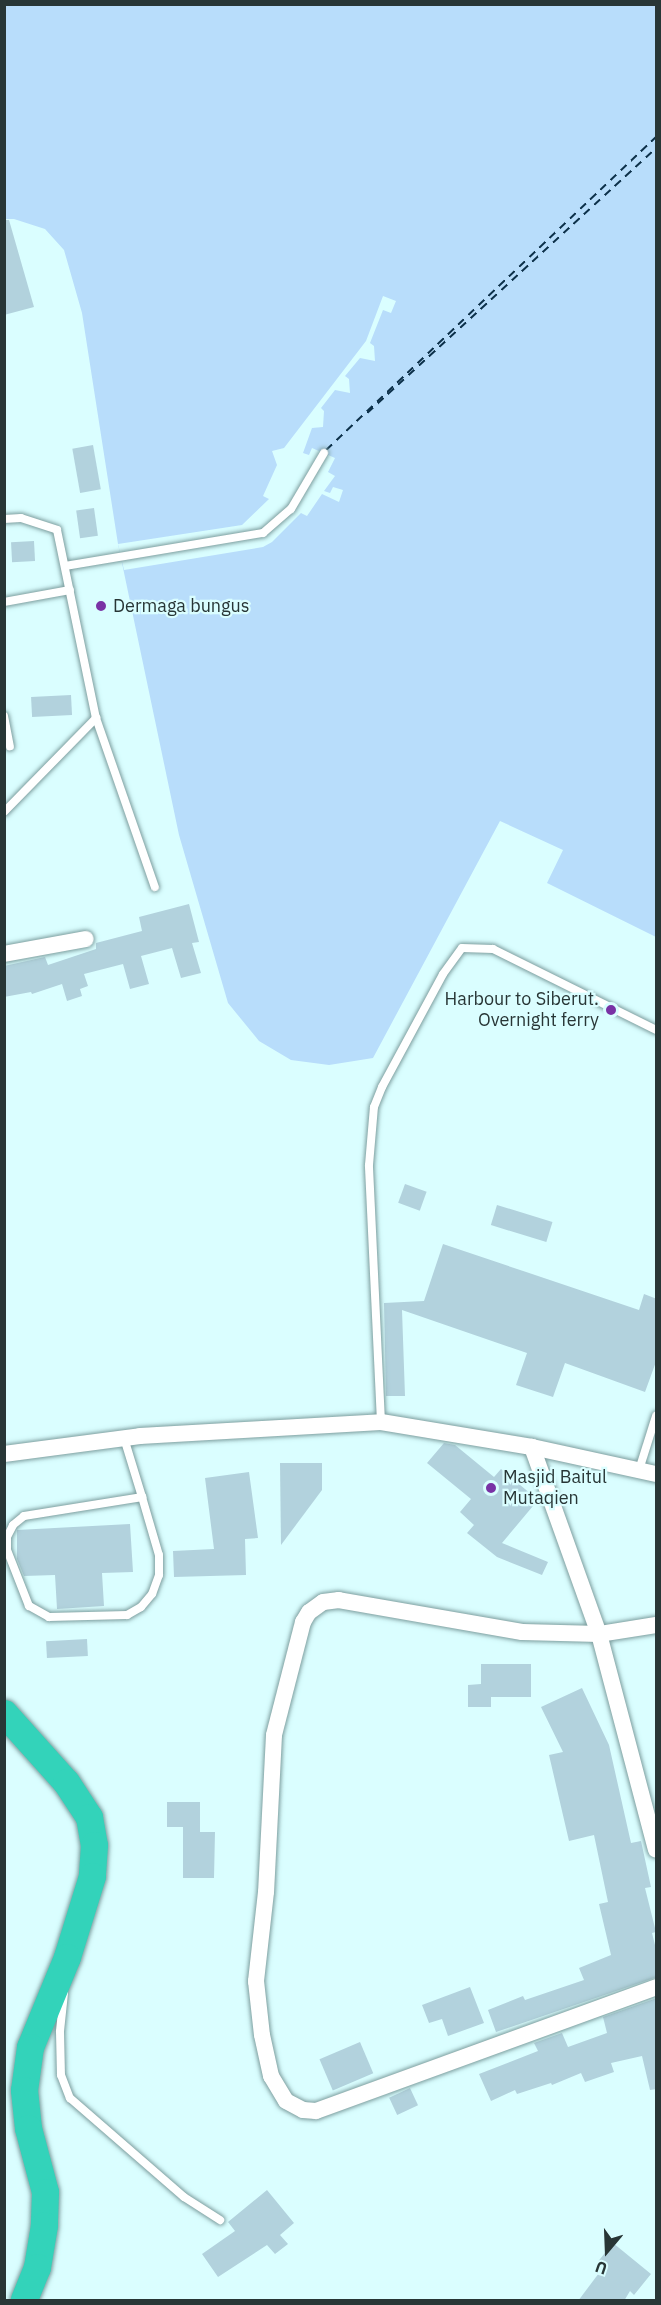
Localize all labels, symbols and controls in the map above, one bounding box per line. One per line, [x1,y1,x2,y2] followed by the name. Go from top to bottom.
[113,595,250,617] place label: Dermaga bungus
[94,599,108,613] marker: Dermaga bungus
[445,989,599,1032] place label: Harbour to Siberut. Overnight ferry
[604,1003,618,1017] marker: Harbour to Siberut. Overnight ferry
[503,1467,607,1510] place label: Masjid Baitul Mutaqien
[484,1481,498,1495] marker: Masjid Baitul Mutaqien
[577,2221,637,2281] north arrow
[593,2257,610,2279] text: U

